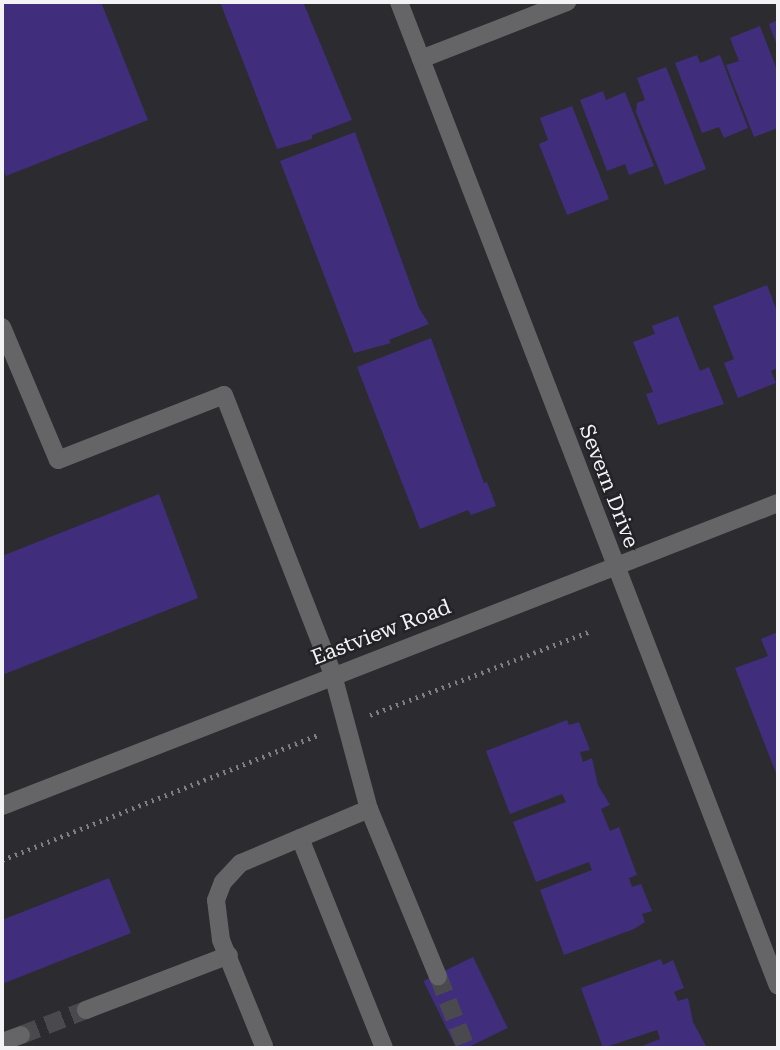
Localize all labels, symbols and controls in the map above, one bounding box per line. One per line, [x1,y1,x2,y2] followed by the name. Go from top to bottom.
[574,421,644,551] street label: Severn Drive
[308,594,454,670] street label: Eastview Road

